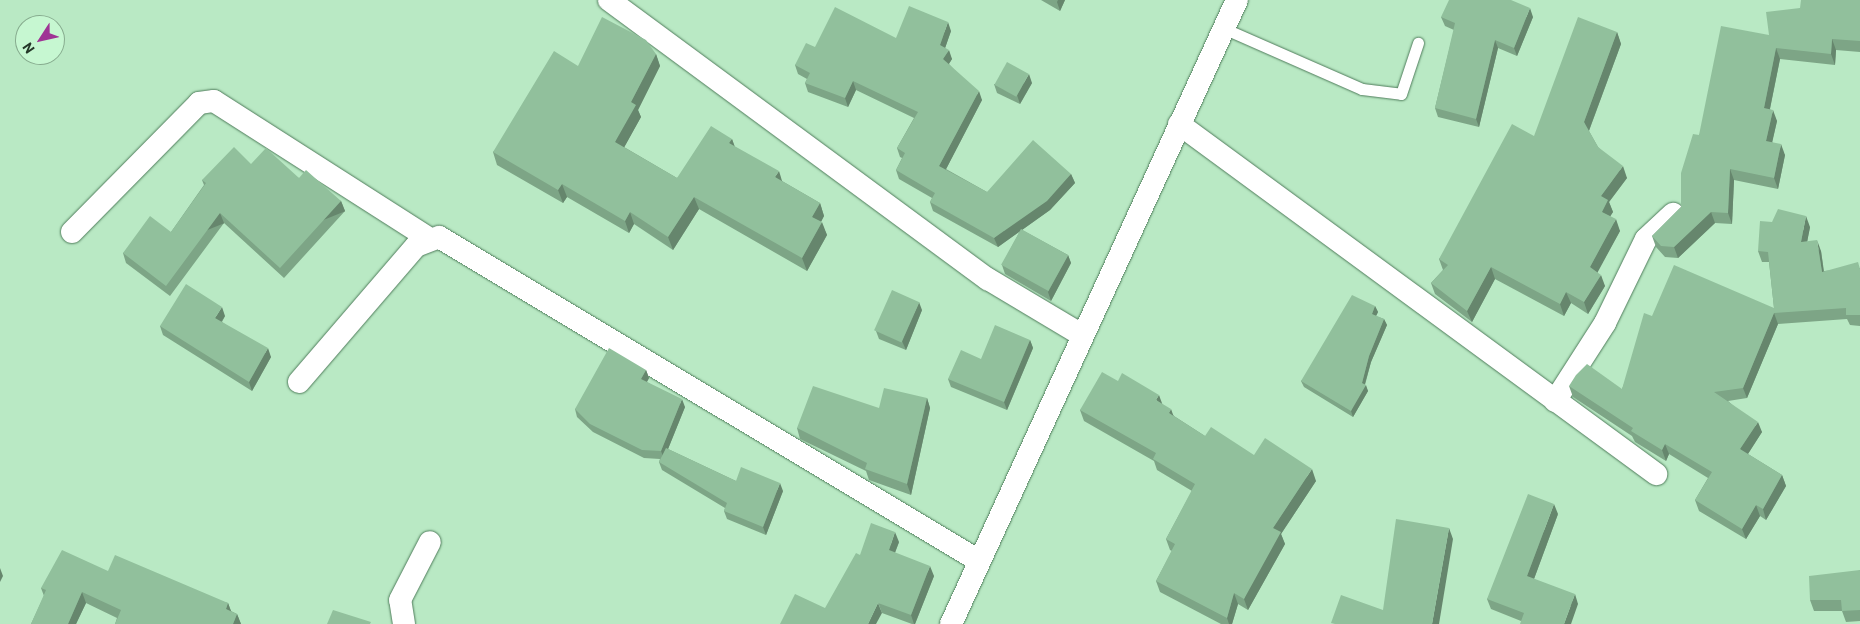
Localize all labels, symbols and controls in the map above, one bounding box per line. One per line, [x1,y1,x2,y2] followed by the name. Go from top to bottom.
[15,15,65,65] north arrow
[18,40,38,57] text: N

